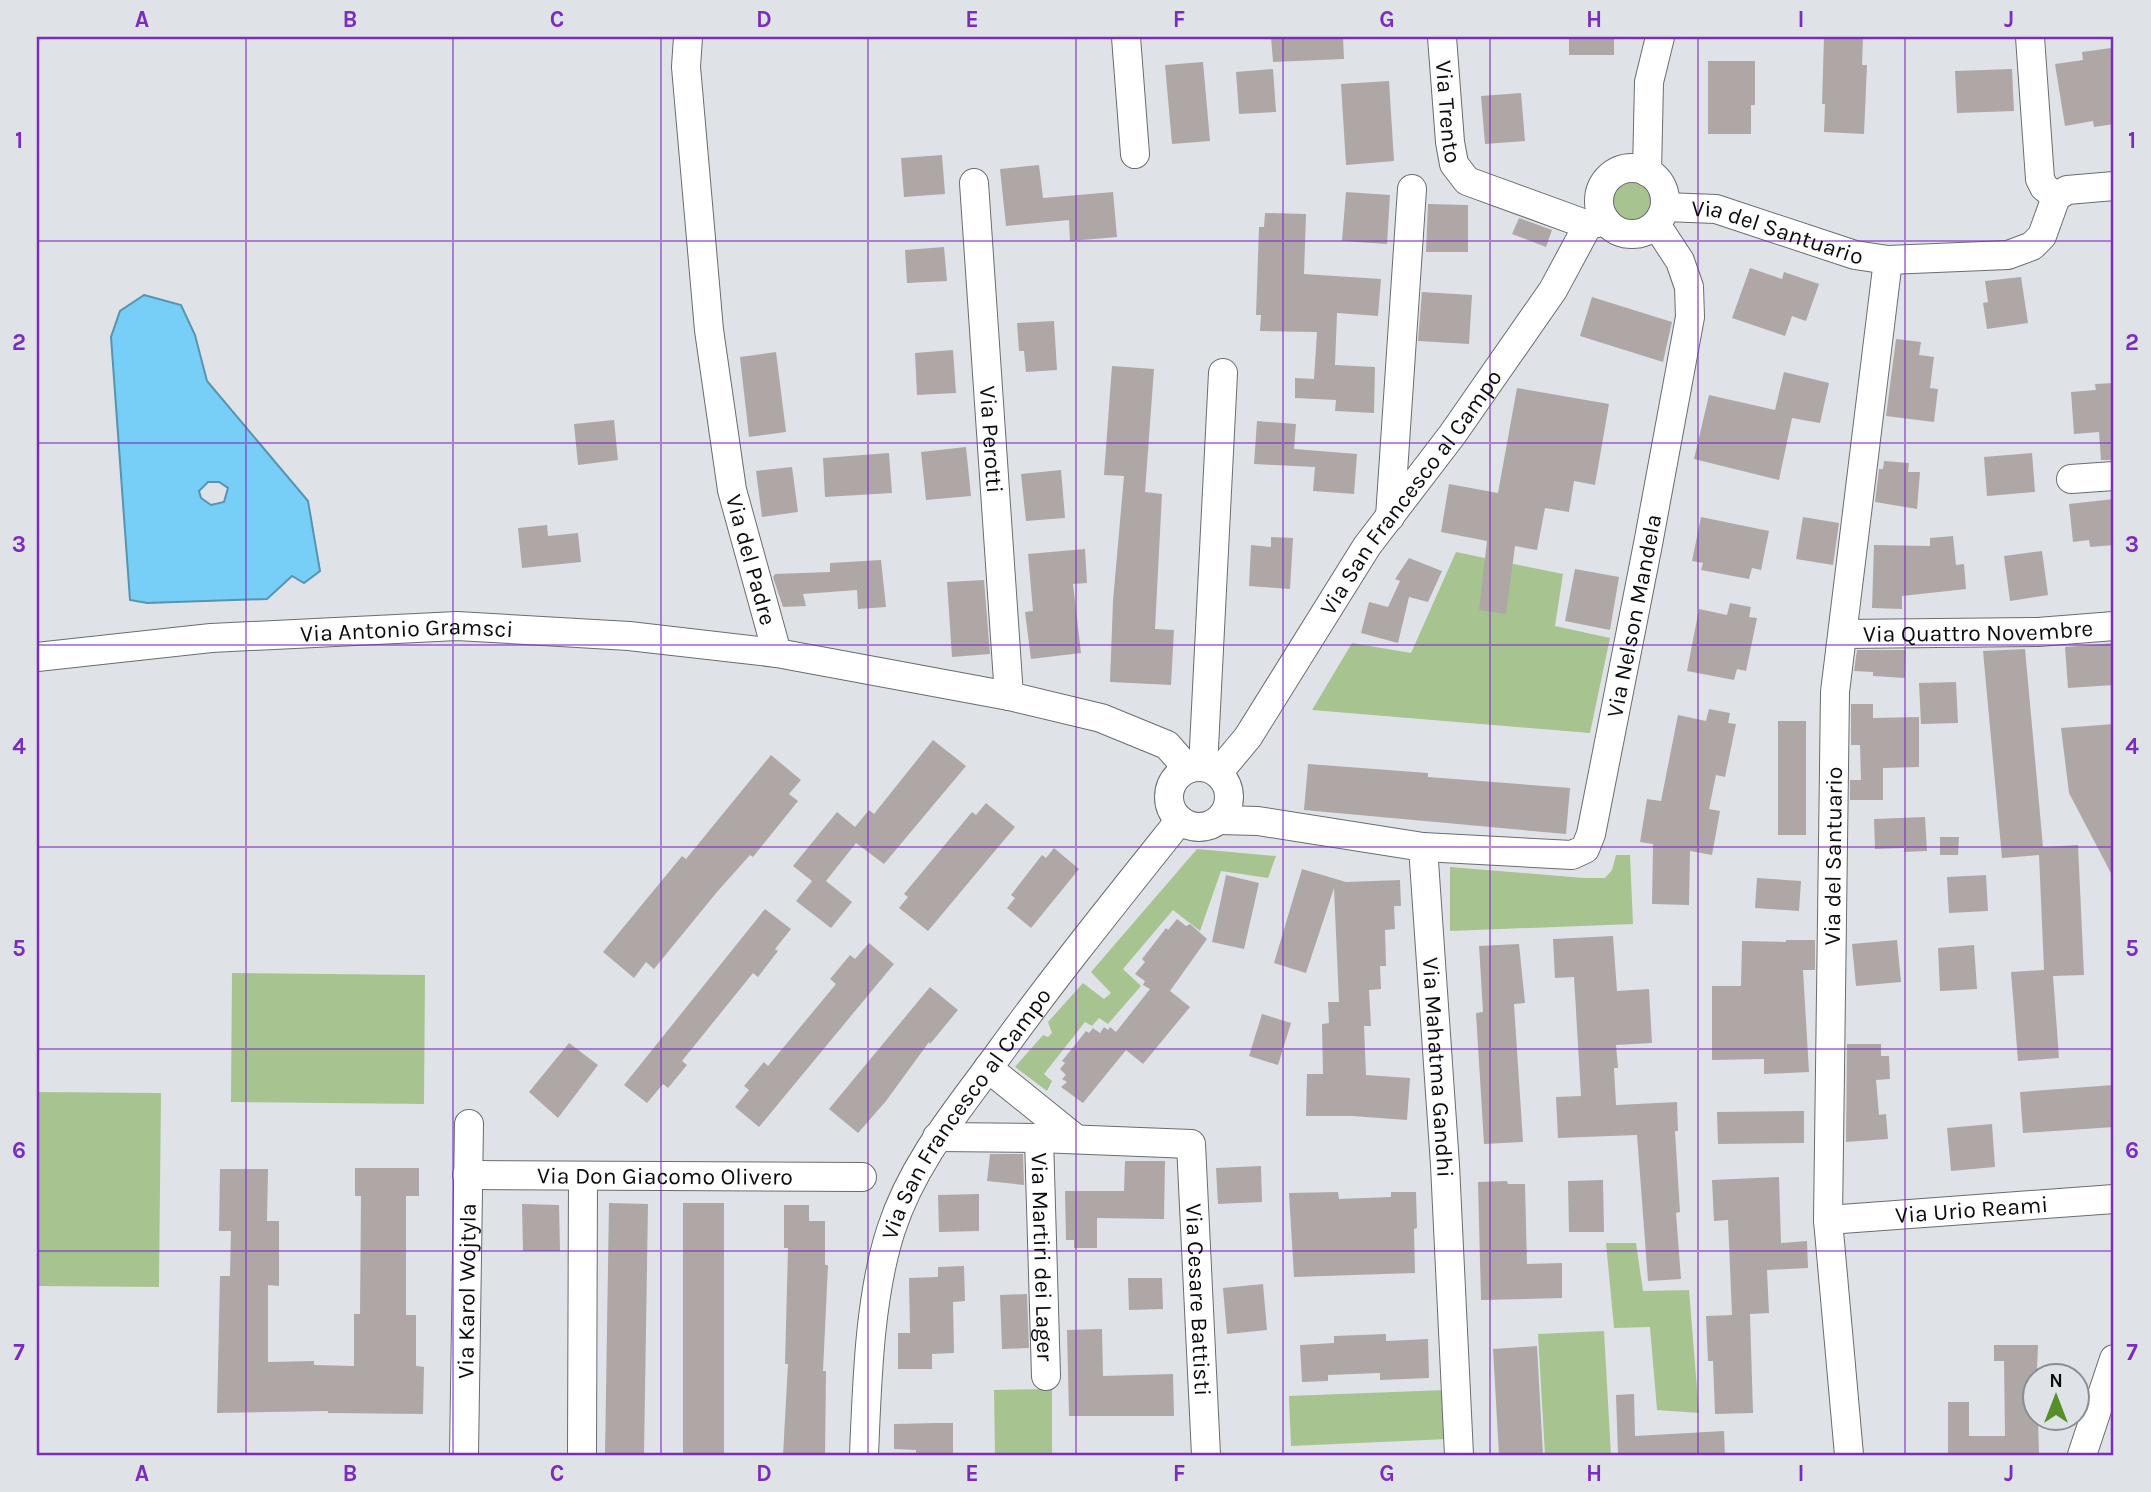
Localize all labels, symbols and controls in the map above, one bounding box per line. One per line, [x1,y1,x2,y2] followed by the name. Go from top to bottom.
[135,6,149,33] text: A
[343,6,357,33] text: B
[550,6,564,33] text: C
[756,6,772,33] text: D
[965,6,979,33] text: E
[1173,6,1185,33] text: F
[1379,6,1395,33] text: G
[1586,6,1602,33] text: H
[1797,6,1805,33] text: I
[2004,6,2014,33] text: J
[1430,59,1467,165] street label: Via Trento
[15,127,23,154] text: 1
[2128,127,2136,154] text: 1
[1691,195,1865,270] street label: Via del Santuario
[12,329,26,356] text: 2
[2125,329,2139,356] text: 2
[1314,364,1508,620] street label: Via San Francesco al Campo
[974,385,1008,494] street label: Via Perotti
[720,491,782,628] street label: Via del Padre
[1601,512,1667,720] street label: Via Nelson Mandela
[12,531,26,558] text: 3
[2125,531,2139,558] text: 3
[300,613,514,648] street label: Via Antonio Gramsci
[1863,615,2094,648] street label: Via Quattro Novembre
[12,733,26,760] text: 4
[2125,733,2139,760] text: 4
[1819,766,1848,946] street label: Via del Santuario
[12,935,26,962] text: 5
[2125,935,2139,962] text: 5
[1417,956,1459,1178] street label: Via Mahatma Gandhi
[876,983,1057,1243] street label: Via San Francesco al Campo
[12,1137,26,1164] text: 6
[2125,1137,2139,1164] text: 6
[1025,1152,1059,1362] street label: Via Martiri dei Lager
[537,1162,793,1191] street label: Via Don Giacomo Olivero
[1894,1191,2049,1229] street label: Via Urio Reami
[452,1203,482,1379] street label: Via Karol Wojtyla
[1180,1203,1216,1397] street label: Via Cesare Battisti
[13,1339,25,1366] text: 7
[2126,1339,2138,1366] text: 7
[2022,1362,2092,1432] north arrow
[2049,1370,2063,1392] text: N
[135,1460,149,1487] text: A
[343,1460,357,1487] text: B
[550,1460,564,1487] text: C
[756,1460,772,1487] text: D
[965,1460,979,1487] text: E
[1173,1460,1185,1487] text: F
[1379,1460,1395,1487] text: G
[1586,1460,1602,1487] text: H
[1797,1460,1805,1487] text: I
[2004,1460,2014,1487] text: J

